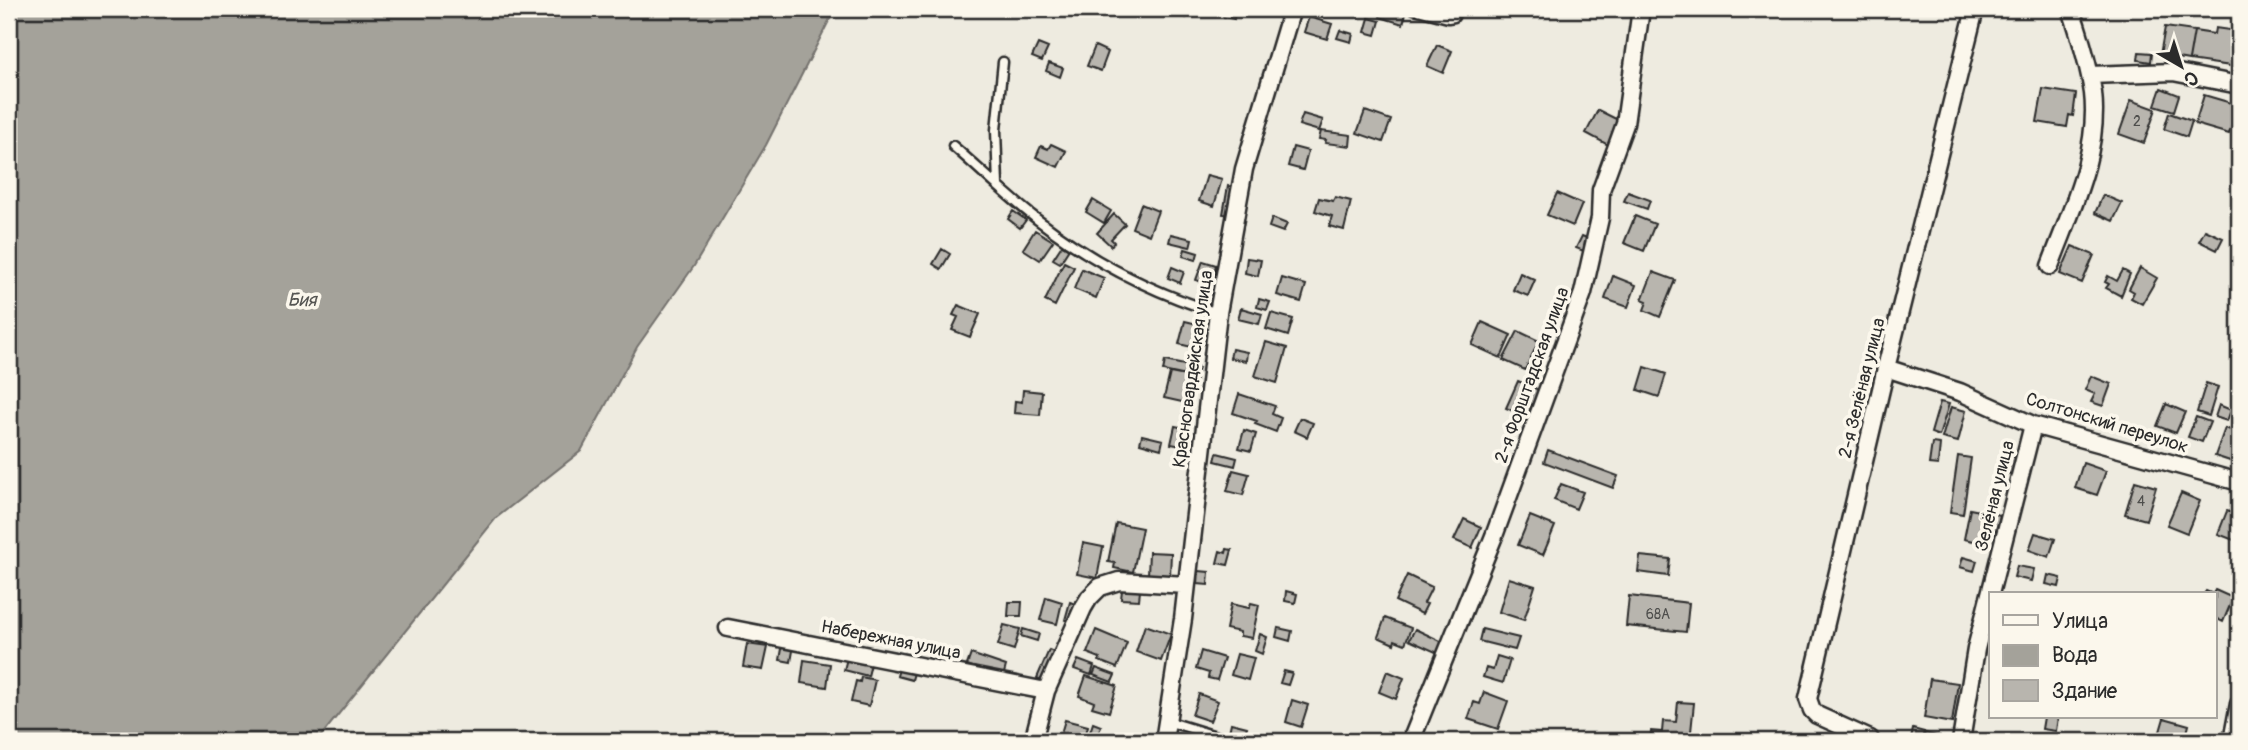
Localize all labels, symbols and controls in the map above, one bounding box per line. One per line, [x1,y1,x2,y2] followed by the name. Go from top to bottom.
[2146,32,2216,102] north arrow
[2179,65,2203,92] text: С
[2133,113,2141,130] house number: 2
[1168,269,1218,469] street label: Красногвардейская улица
[1490,284,1574,466] street label: 2-я Форштадская улица
[288,288,318,312] water label: Бия
[1833,316,1891,460] street label: 2-я Зелёная улица
[2023,387,2191,459] street label: Солтонский переулок
[1970,438,2020,554] street label: Зелёная улица
[2137,493,2145,510] house number: 4
[1989,592,2216,718] legend
[1646,606,1670,623] house number: 68А
[2052,608,2108,635] text: Улица
[819,615,963,665] street label: Набережная улица
[2052,642,2098,669] text: Вода
[2052,678,2118,705] text: Здание

